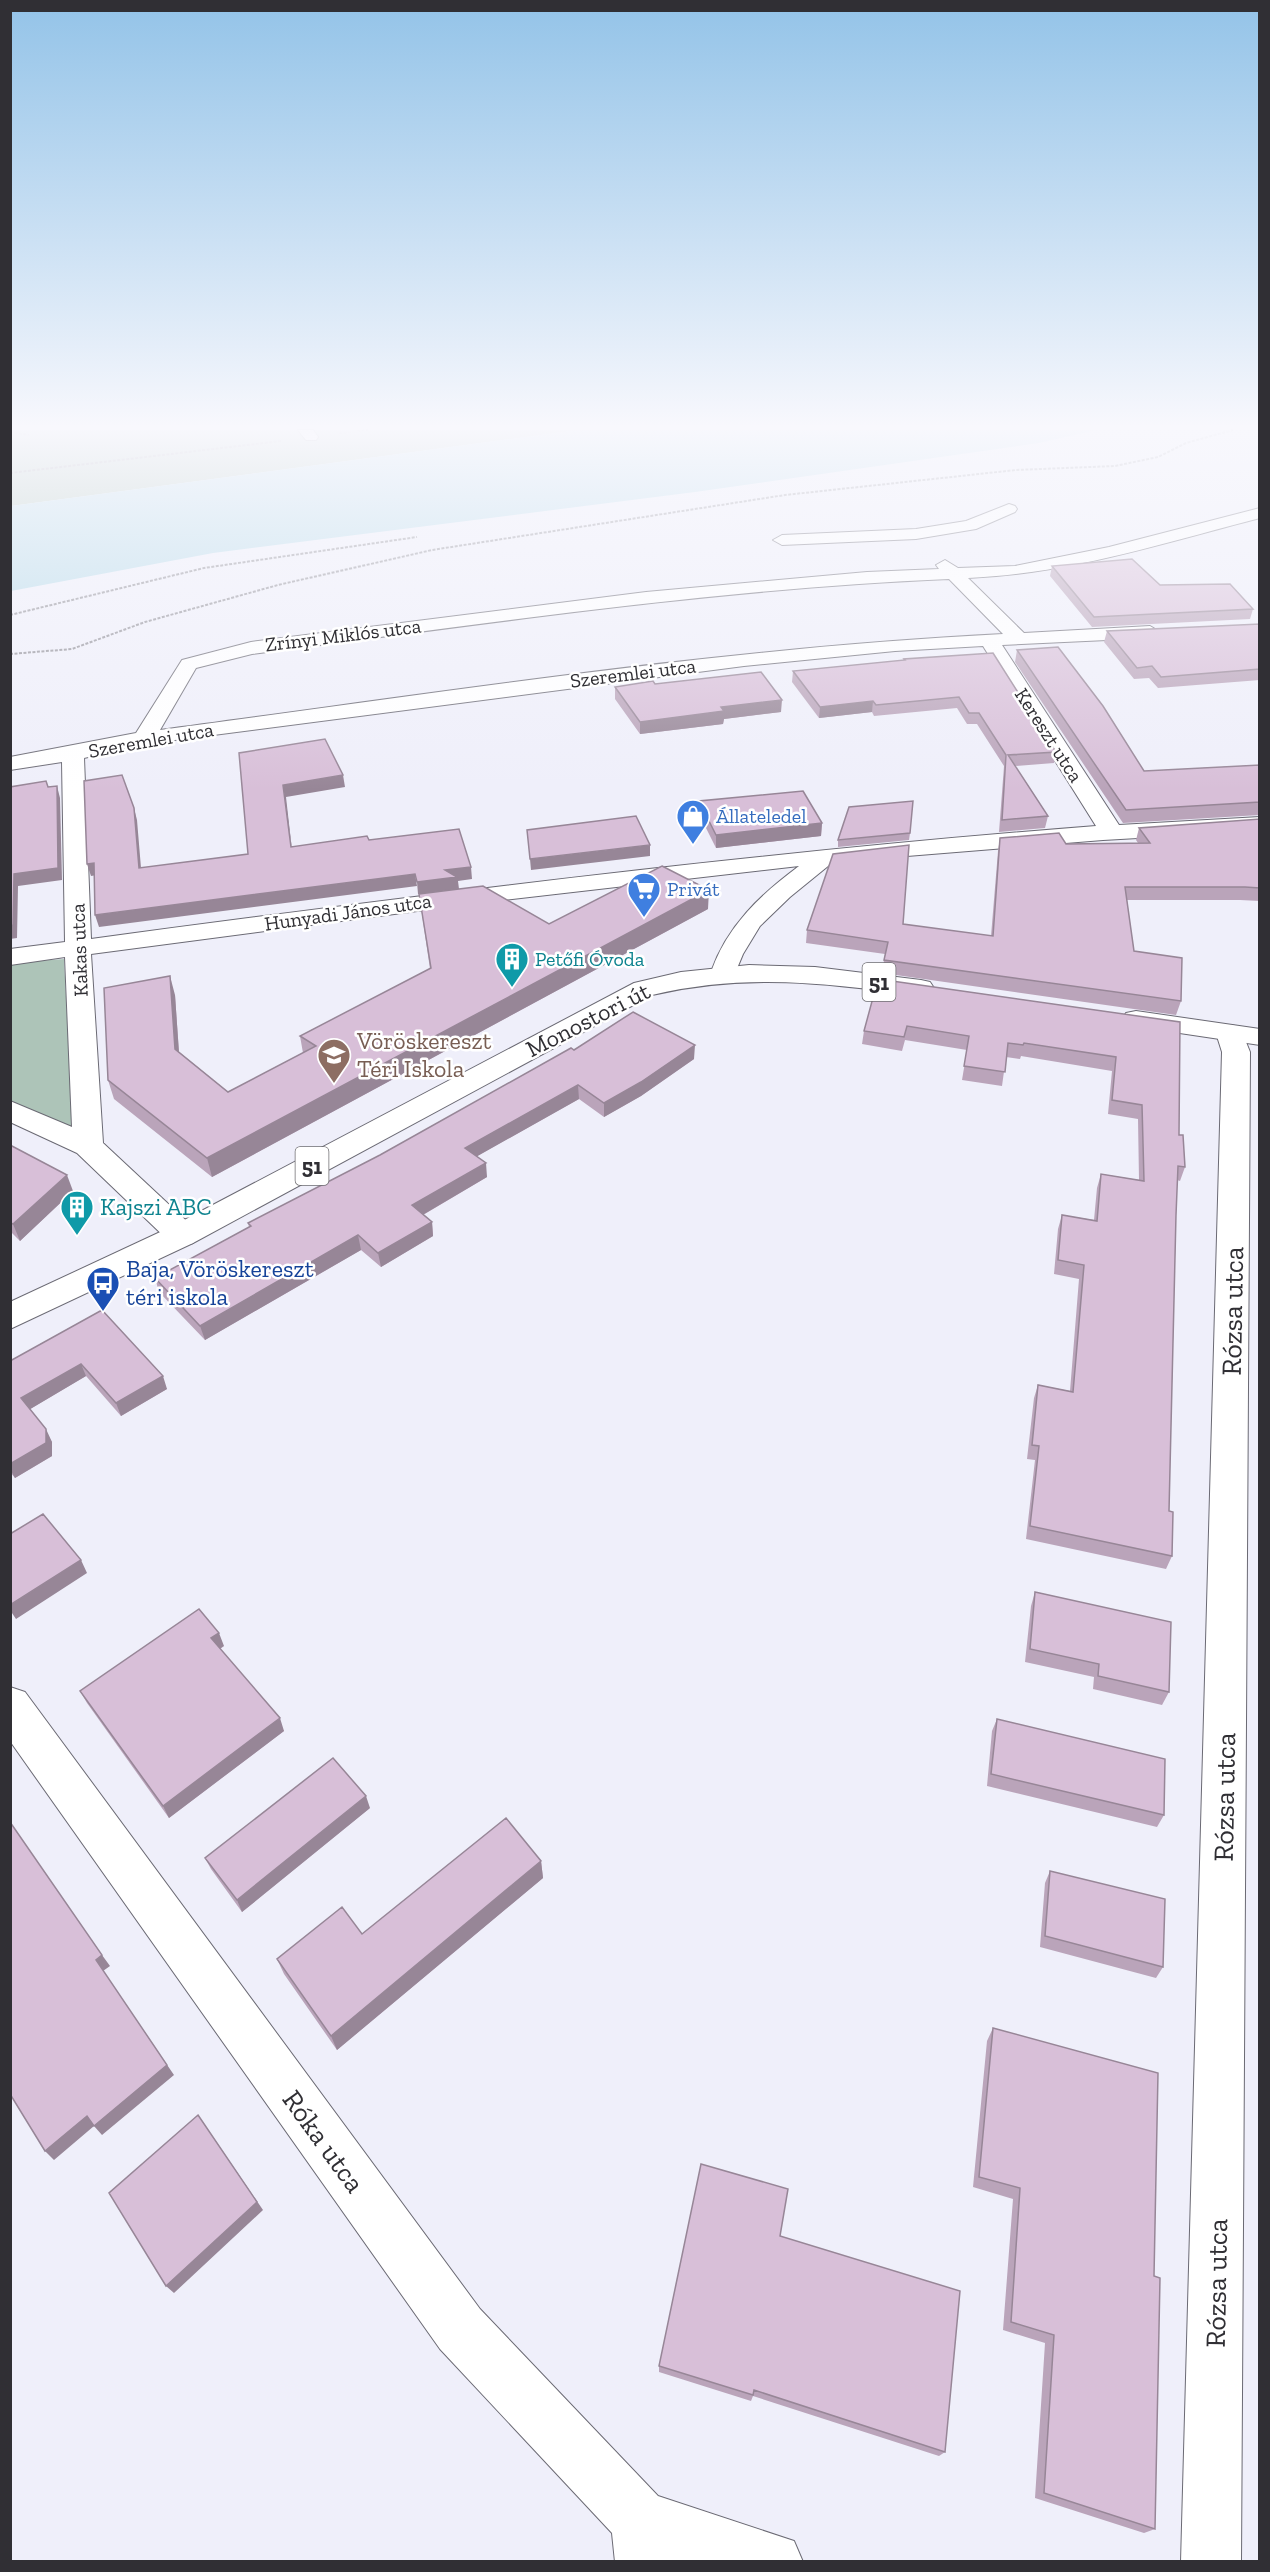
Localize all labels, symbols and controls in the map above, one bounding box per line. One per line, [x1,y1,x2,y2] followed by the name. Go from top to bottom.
[264,613,423,656] street label: Zrínyi Miklós utca
[569,653,698,693] street label: Szeremlei utca
[1010,684,1088,787] street label: Kereszt utca
[87,717,216,763] street label: Szeremlei utca
[675,798,711,845] shop icon: Állateledel
[716,804,807,828] place label: Állateledel
[626,871,662,918] supermarket icon: Privát
[667,877,720,901] place label: Privát
[263,888,433,936] street label: Hunyadi János utca
[65,903,93,997] street label: Kakas utca
[494,941,530,988] building icon: Petőfi Óvoda
[535,947,645,971] place label: Petőfi Óvoda
[862,963,896,1001] road number: 51
[521,976,655,1063] street label: Monostori út
[356,1026,492,1083] place label: Vöröskereszt Téri Iskola
[316,1037,352,1084] school or university icon: Vöröskereszt Téri Iskola
[296,1147,328,1185] road number: 51
[59,1189,95,1236] building icon: Kajszi ABC
[100,1192,212,1221] place label: Kajszi ABC
[1215,1246,1250,1376] street label: Rózsa utca
[126,1254,314,1311] place label: Baja, Vöröskereszt téri iskola
[85,1265,121,1312] bus stop icon: Baja, Vöröskereszt téri iskola
[1207,1732,1242,1862] street label: Rózsa utca
[275,2084,372,2199] street label: Róka utca
[1199,2218,1234,2348] street label: Rózsa utca

